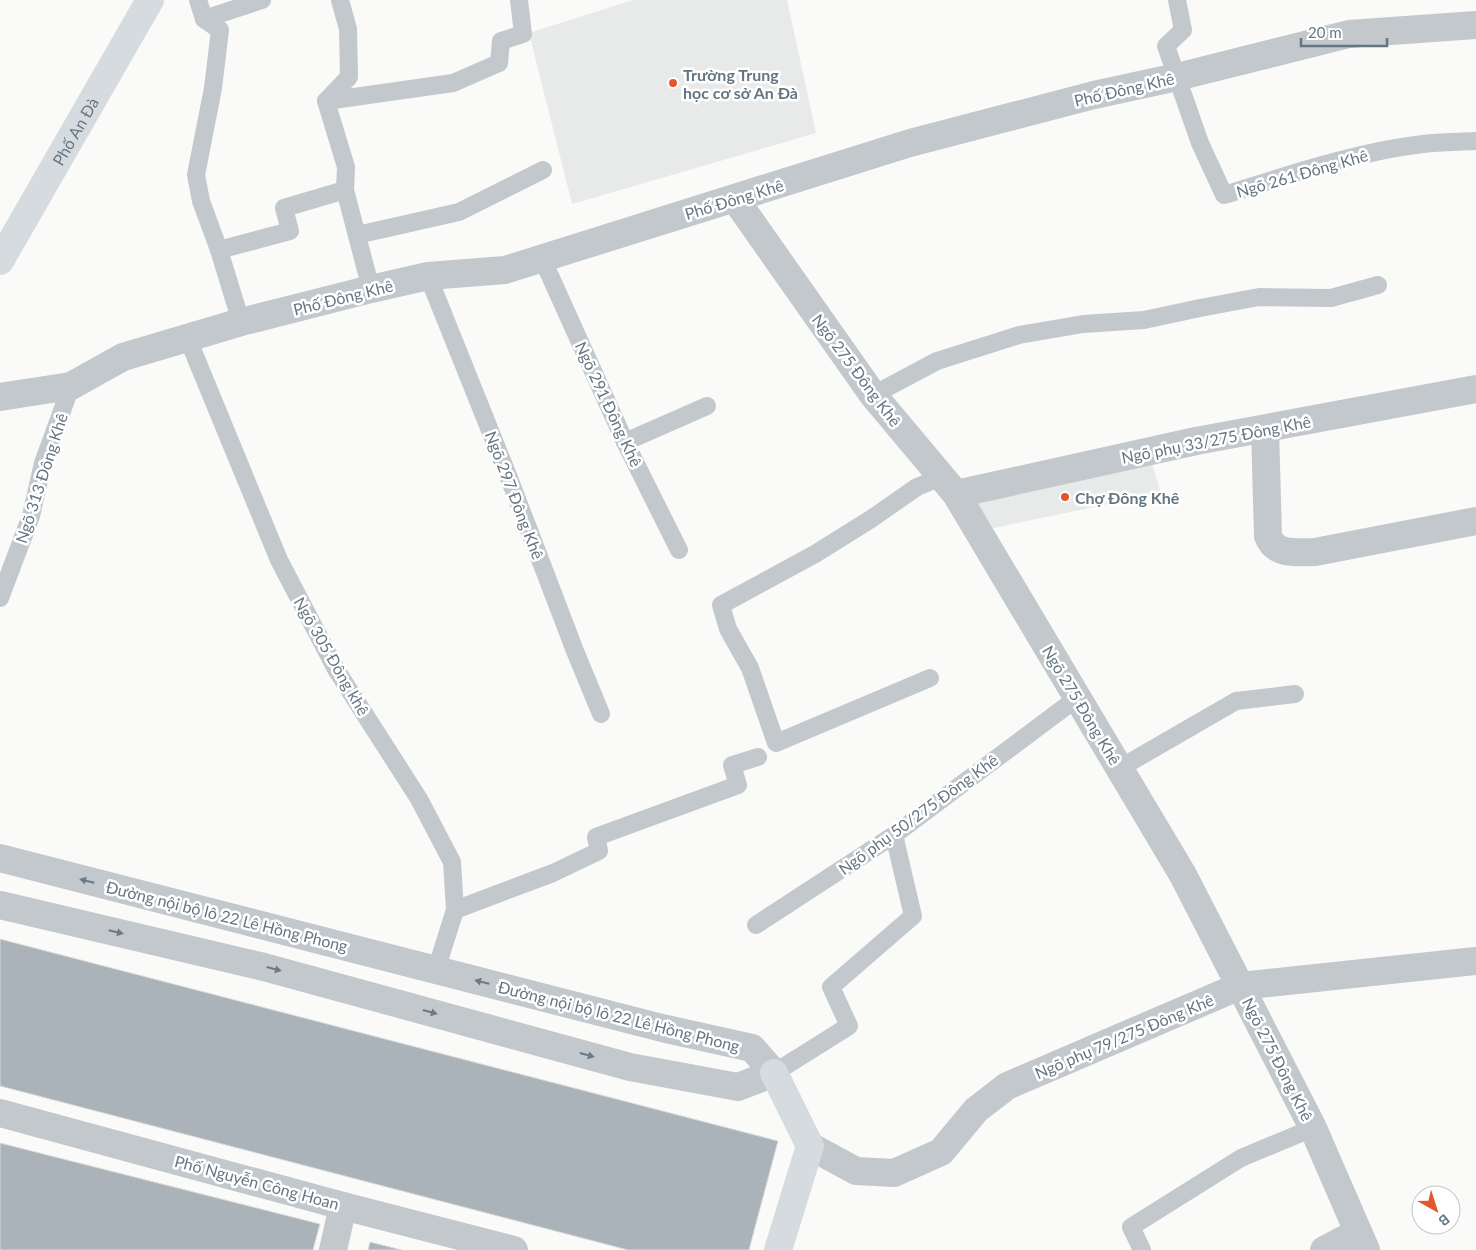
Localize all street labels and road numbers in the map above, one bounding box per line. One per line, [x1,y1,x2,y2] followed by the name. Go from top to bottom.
[1072,68,1176,110] street label: Phố Đông Khê
[48,94,102,168] street label: Phố An Đà
[1234,145,1370,201] street label: Ngõ 261 Đông Khê
[682,175,786,223] street label: Phố Đông Khê
[291,275,395,319] street label: Phố Đông Khê
[809,310,905,430] street label: Ngõ 275 Đông Khê
[572,338,646,470] street label: Ngõ 291 Đông Khê
[11,410,71,546] street label: Ngõ 313 Đông Khê
[1120,411,1312,467] street label: Ngõ phụ 33/275 Đông Khê
[482,428,548,562] street label: Ngõ 297 Đông Khê
[290,594,374,718] street label: Ngõ 305 Đông khê
[1039,642,1125,768] street label: Ngõ 275 Đông Khê
[835,750,1001,878] street label: Ngõ phụ 50/275 Đông Khê
[104,877,350,955] street label: Đường nội bộ lô 22 Lê Hồng Phong
[496,977,742,1055] street label: Đường nội bộ lô 22 Lê Hồng Phong
[1032,990,1216,1082] street label: Ngõ phụ 79/275 Đông Khê
[1239,994,1317,1124] street label: Ngõ 275 Đông Khê
[173,1151,341,1213] street label: Phố Nguyễn Công Hoan

